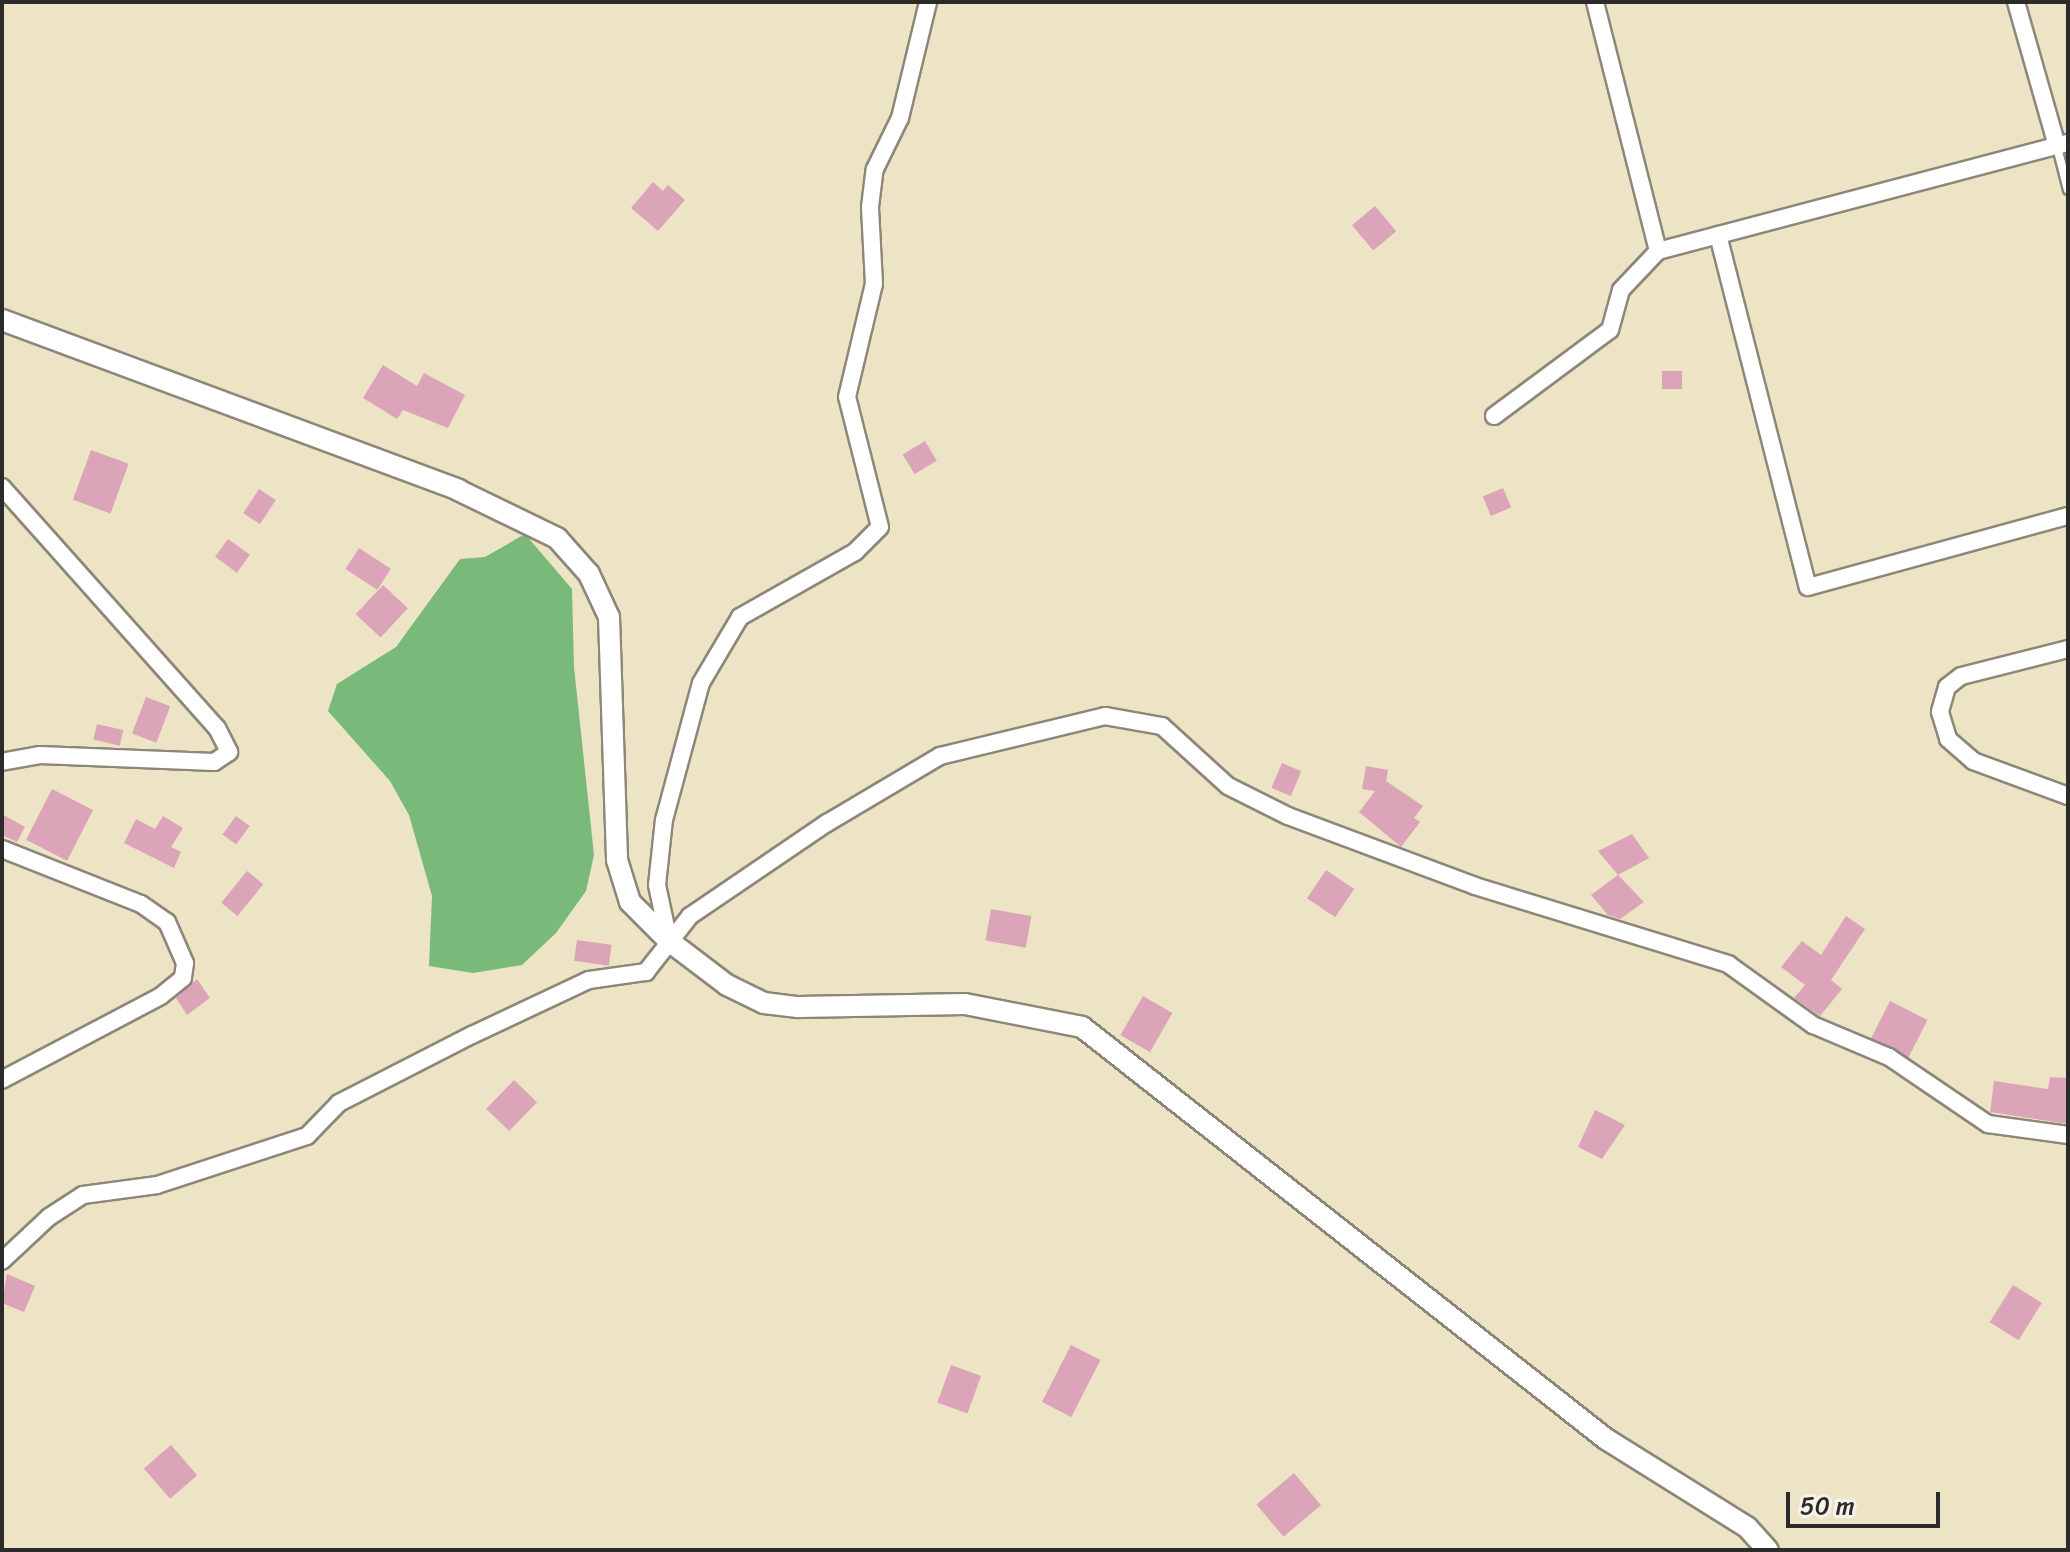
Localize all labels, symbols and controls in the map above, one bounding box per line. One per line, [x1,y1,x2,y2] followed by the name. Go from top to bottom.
[1790,1476,1944,1526] scale bar
[1800,1485,1855,1527] text: 50 m

